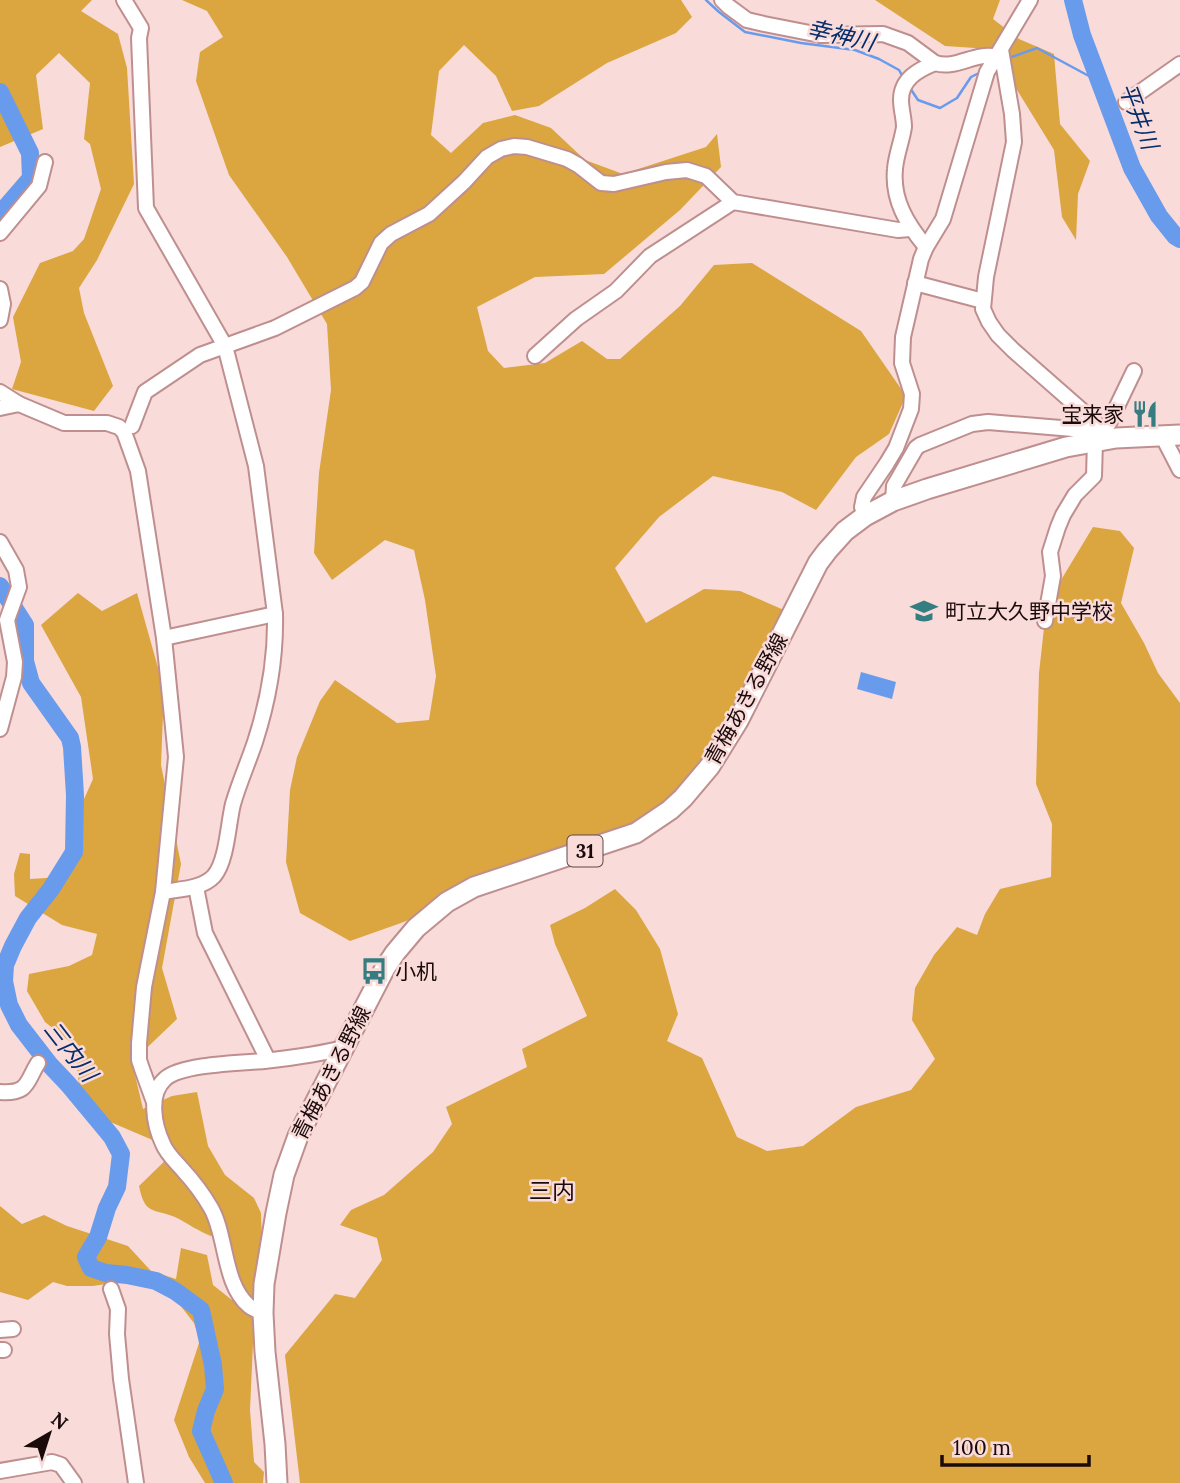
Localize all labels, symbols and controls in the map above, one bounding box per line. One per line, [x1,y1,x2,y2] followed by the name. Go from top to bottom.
[804,13,881,58] water label: 幸神川
[1113,79,1166,156] water label: 平井川
[1130,399,1160,429] restaurant icon: 宝来家
[1061,401,1124,428] place label: 宝来家
[909,596,939,626] school or university icon: 町立大久野中学校
[945,598,1113,625] place label: 町立大久野中学校
[699,628,793,770] street label: 青梅あきる野線
[568,836,602,866] road number: 31
[359,956,389,986] bus stop icon: 小机
[395,958,437,985] place label: 小机
[286,1002,376,1144] street label: 青梅あきる野線
[38,1015,106,1089] water label: 三内川
[529,1176,575,1205] district label: 三内
[14,1399,84,1469] north arrow
[46,1407,73,1435] text: N
[942,1424,1089,1468] scale bar
[953,1434,1011,1461] text: 100 m

